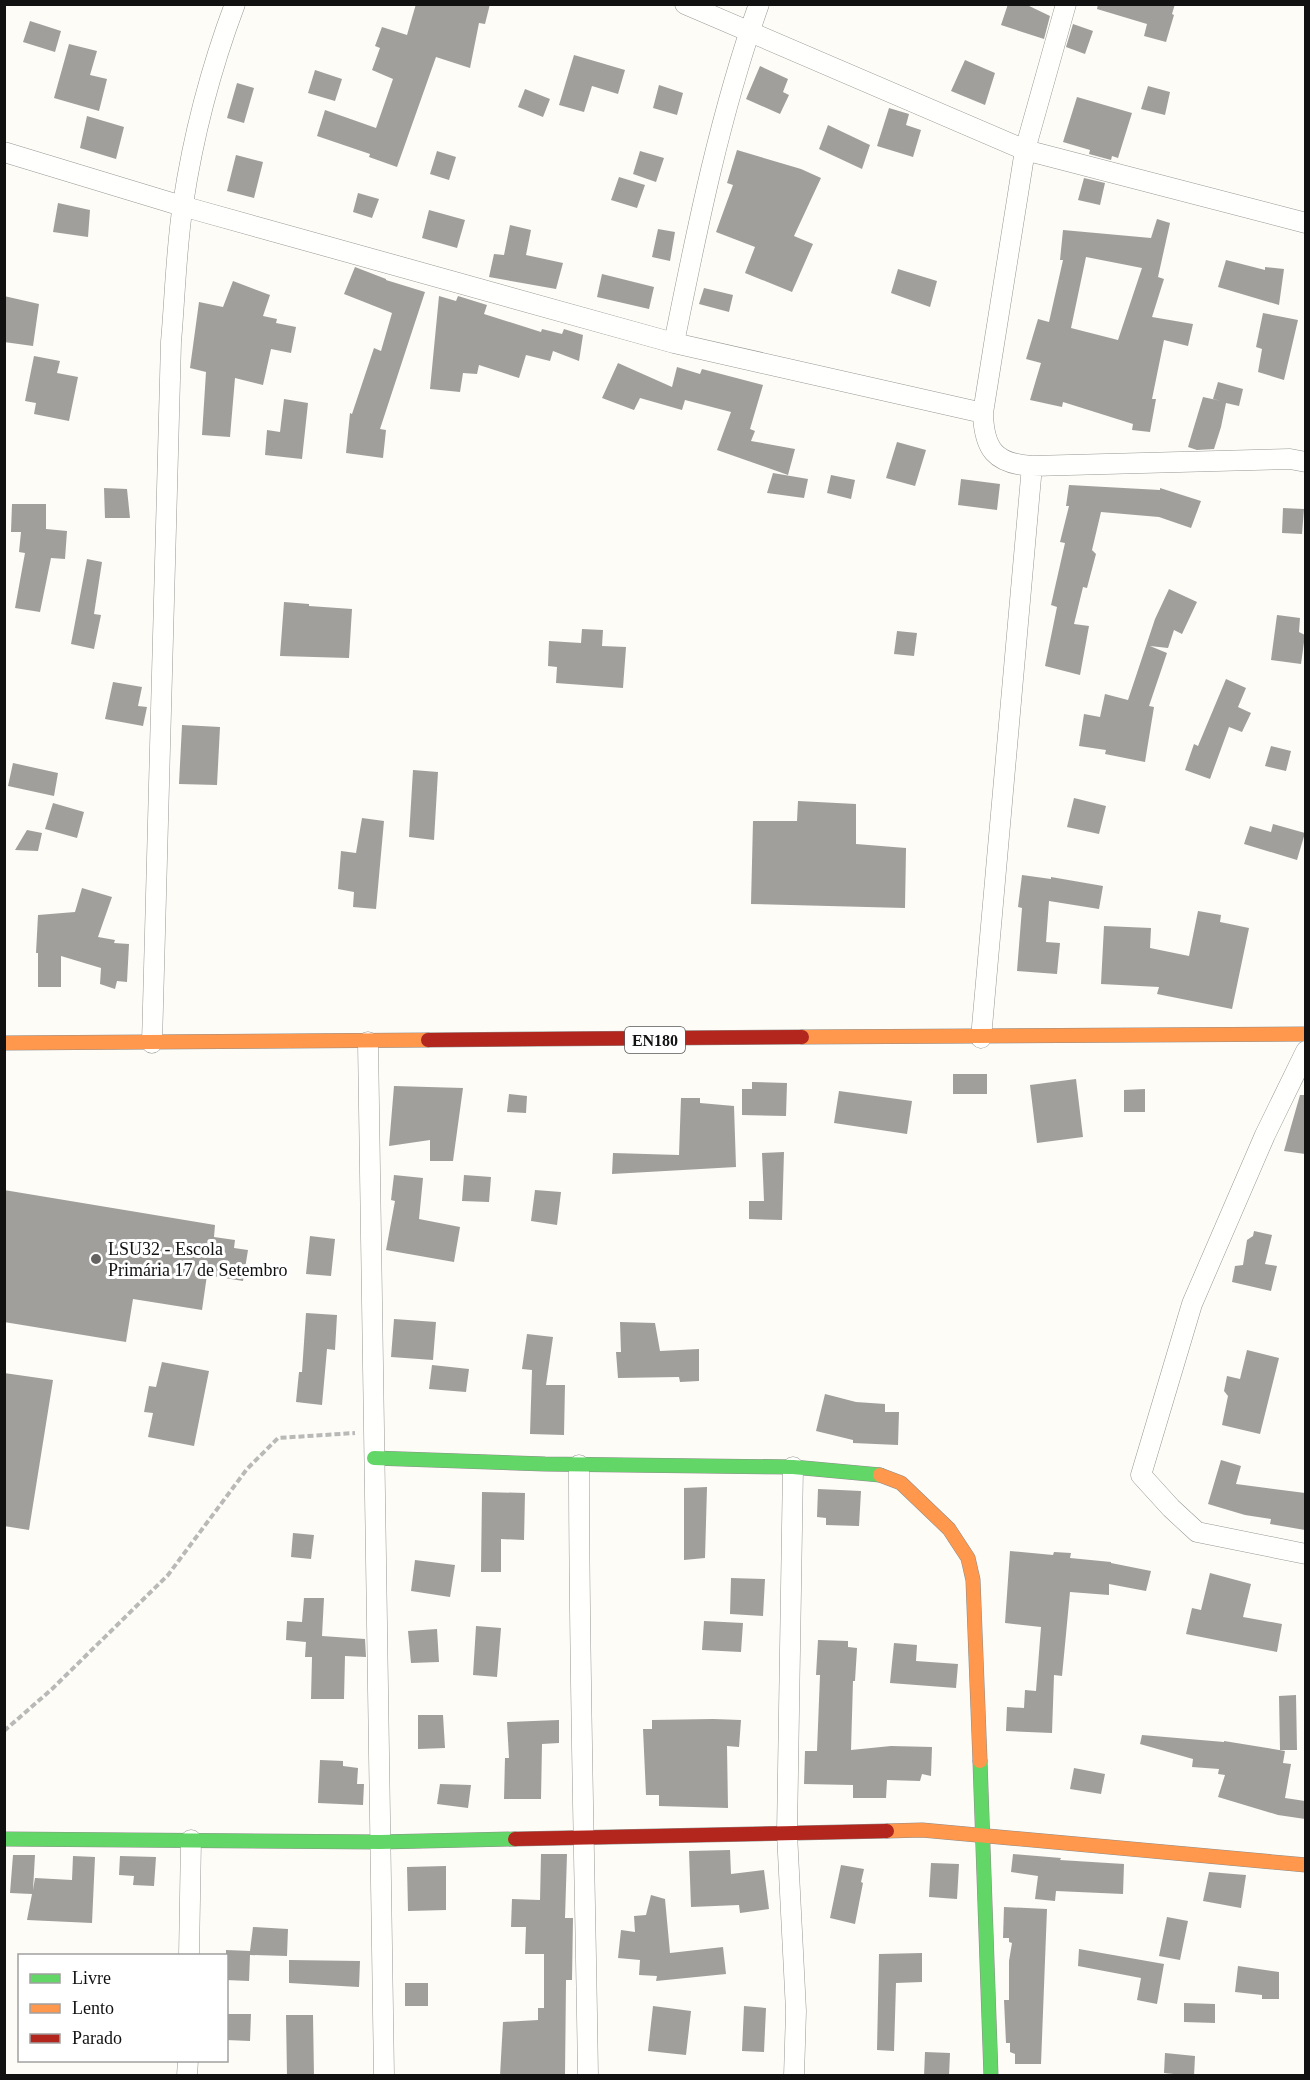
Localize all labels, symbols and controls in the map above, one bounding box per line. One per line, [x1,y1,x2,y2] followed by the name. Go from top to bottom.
[625,1027,685,1053] road number: EN180
[108,1239,287,1280] place label: LSU32 - Escola Primária 17 de Setembro
[89,1252,103,1266] marker: LSU32 - Escola Primária 17 de Setembro
[18,1954,228,2062] legend
[72,1968,111,1988] text: Livre
[72,1998,114,2018] text: Lento
[72,2028,122,2048] text: Parado

